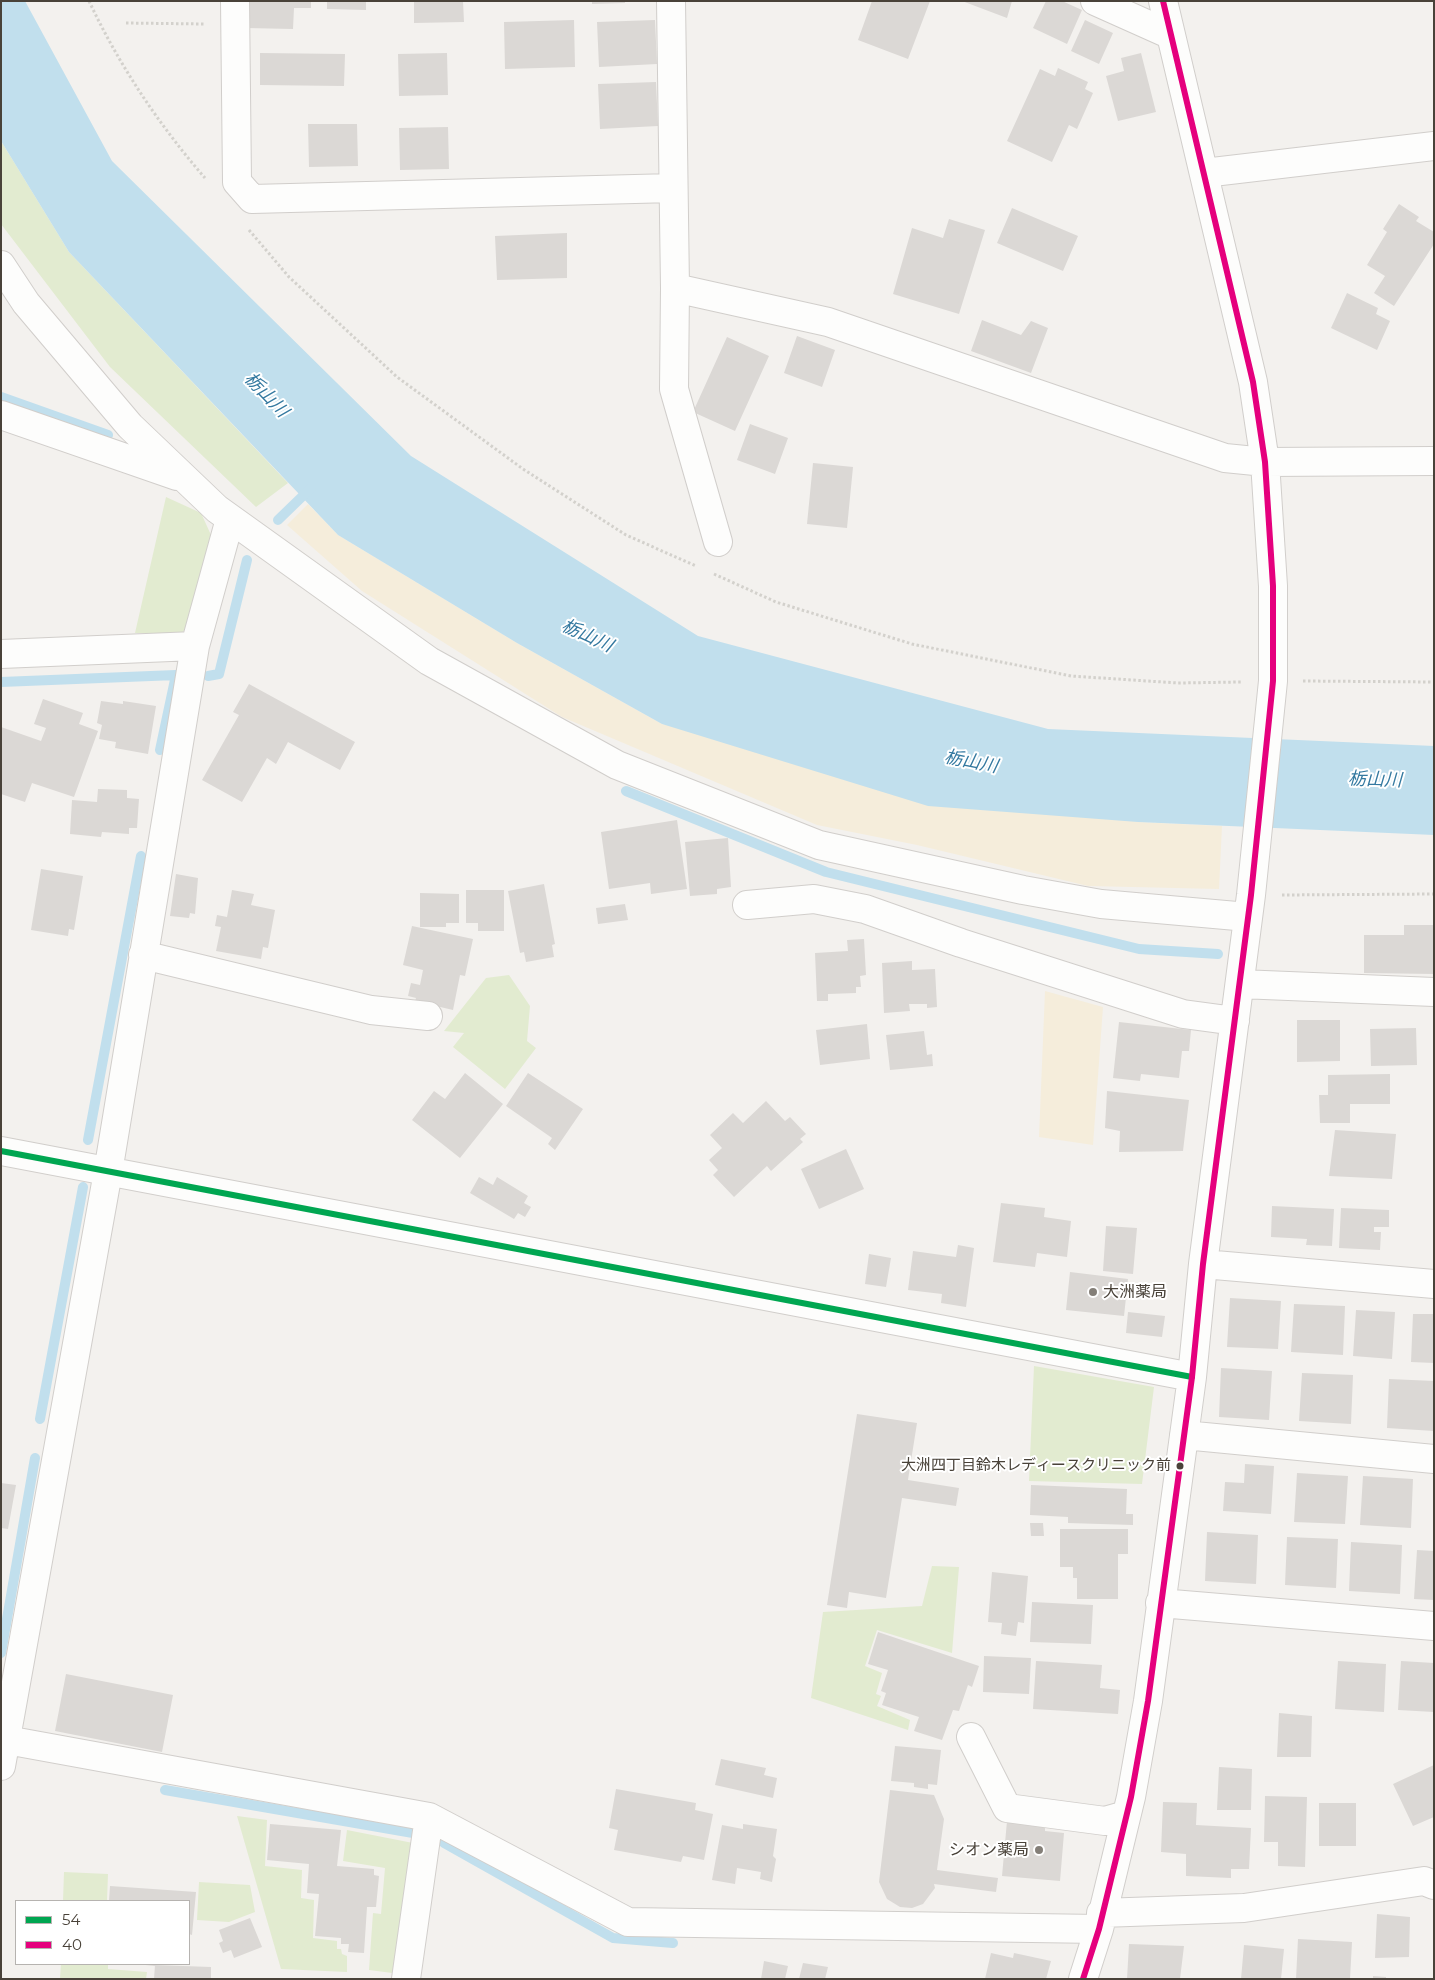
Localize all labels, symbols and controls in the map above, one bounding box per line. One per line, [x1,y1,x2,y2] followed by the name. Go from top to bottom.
[239,368,293,422] water label: 栃山川
[558,615,616,657] water label: 栃山川
[942,746,1000,778] water label: 栃山川
[1348,768,1402,792] water label: 栃山川
[1103,1282,1167,1302] place label: 大洲薬局
[1087,1286,1099,1298] marker: 大洲薬局
[901,1457,1171,1475] place label: 大洲四丁目鈴木レディースクリニック前
[1175,1461,1185,1471] marker: 大洲四丁目鈴木レディースクリニック前
[949,1840,1029,1860] place label: シオン薬局
[1033,1844,1045,1856] marker: シオン薬局
[15,1900,190,1965] legend
[62,1910,80,1929] text: 54
[62,1935,82,1954] text: 40

